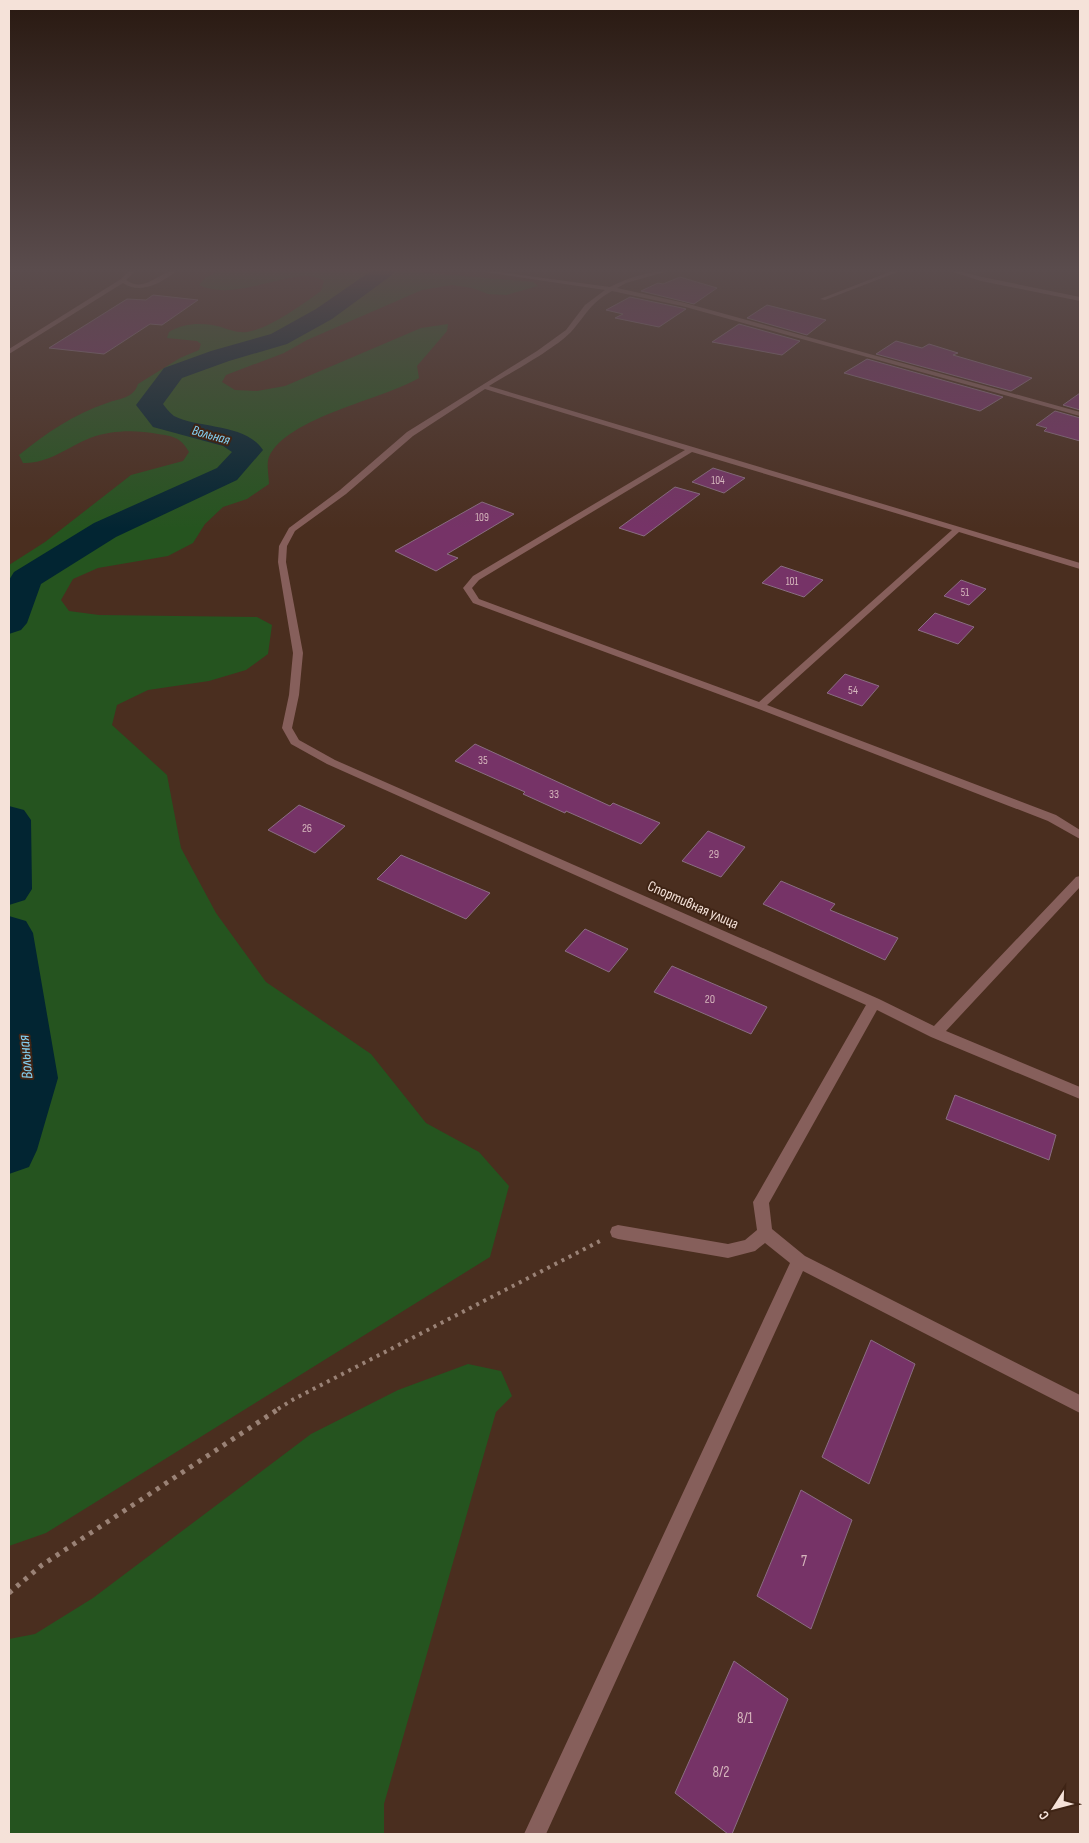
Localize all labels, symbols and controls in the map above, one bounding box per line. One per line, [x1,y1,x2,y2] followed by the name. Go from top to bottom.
[190,422,233,449] water label: Вольная
[711,474,725,487] house number: 104
[475,511,489,524] house number: 109
[786,575,798,588] house number: 101
[961,586,969,599] house number: 51
[848,683,858,698] house number: 54
[478,753,488,768] house number: 35
[549,787,559,802] house number: 33
[302,821,312,836] house number: 26
[709,847,719,862] house number: 29
[644,876,742,934] street label: Спортивная улица
[705,992,715,1007] house number: 20
[15,1033,37,1080] water label: Вольная
[801,1552,807,1571] house number: 7
[737,1709,754,1728] house number: 8/1
[712,1763,730,1782] house number: 8/2
[1029,1783,1079,1833] north arrow
[1035,1807,1053,1823] text: С

